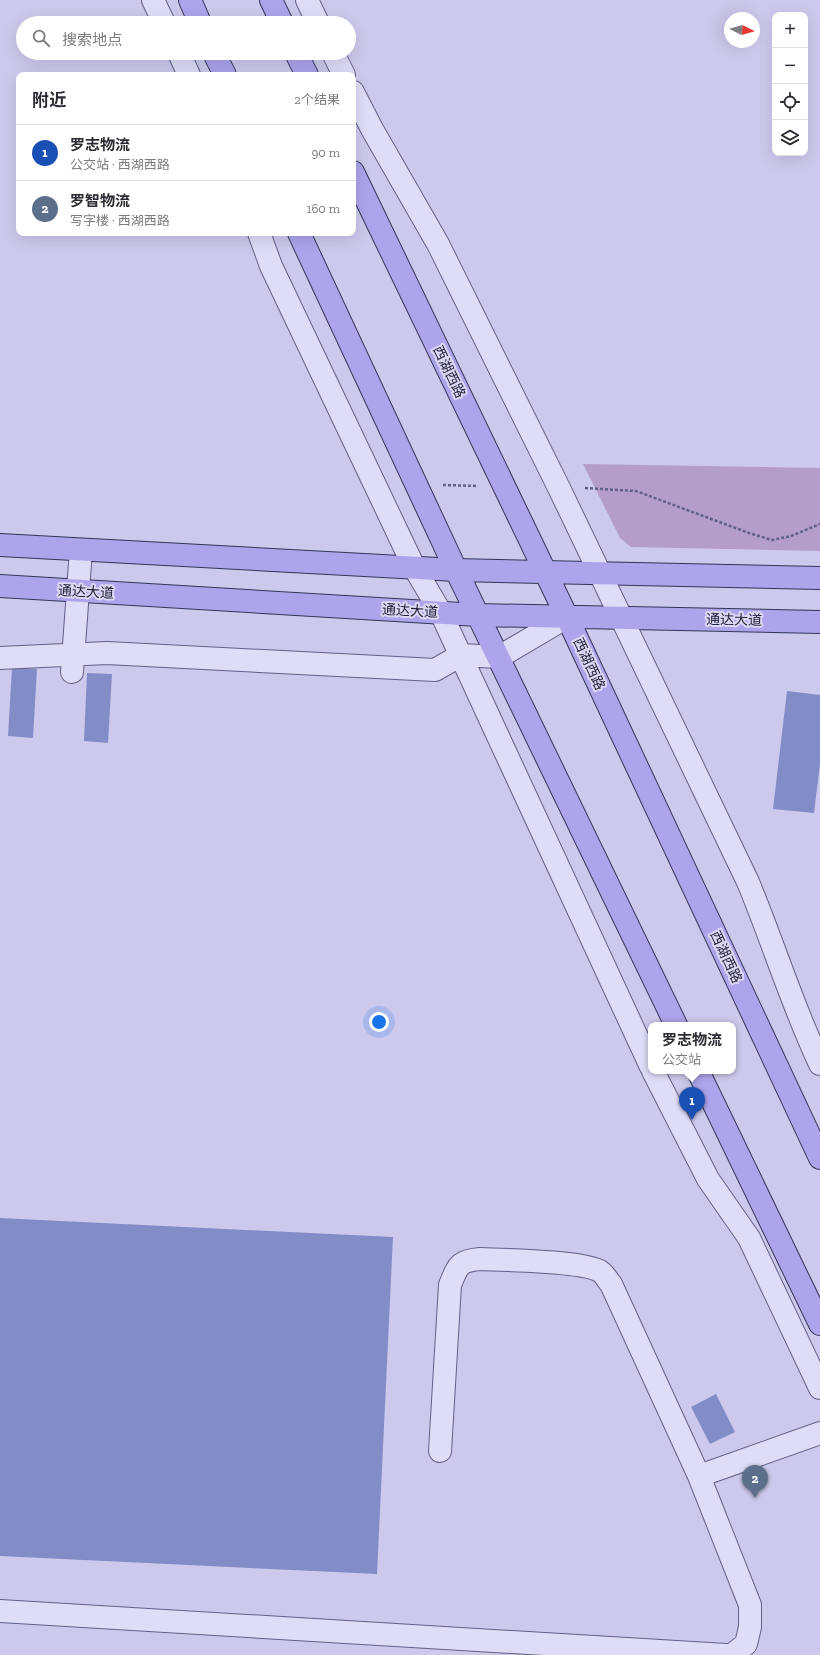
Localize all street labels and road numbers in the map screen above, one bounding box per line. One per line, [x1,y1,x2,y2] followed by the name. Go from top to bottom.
[429,343,469,401] street label: 西湖西路
[58,582,114,602] street label: 通达大道
[382,601,438,621] street label: 通达大道
[706,611,762,629] street label: 通达大道
[569,635,609,693] street label: 西湖西路
[706,928,746,986] street label: 西湖西路

